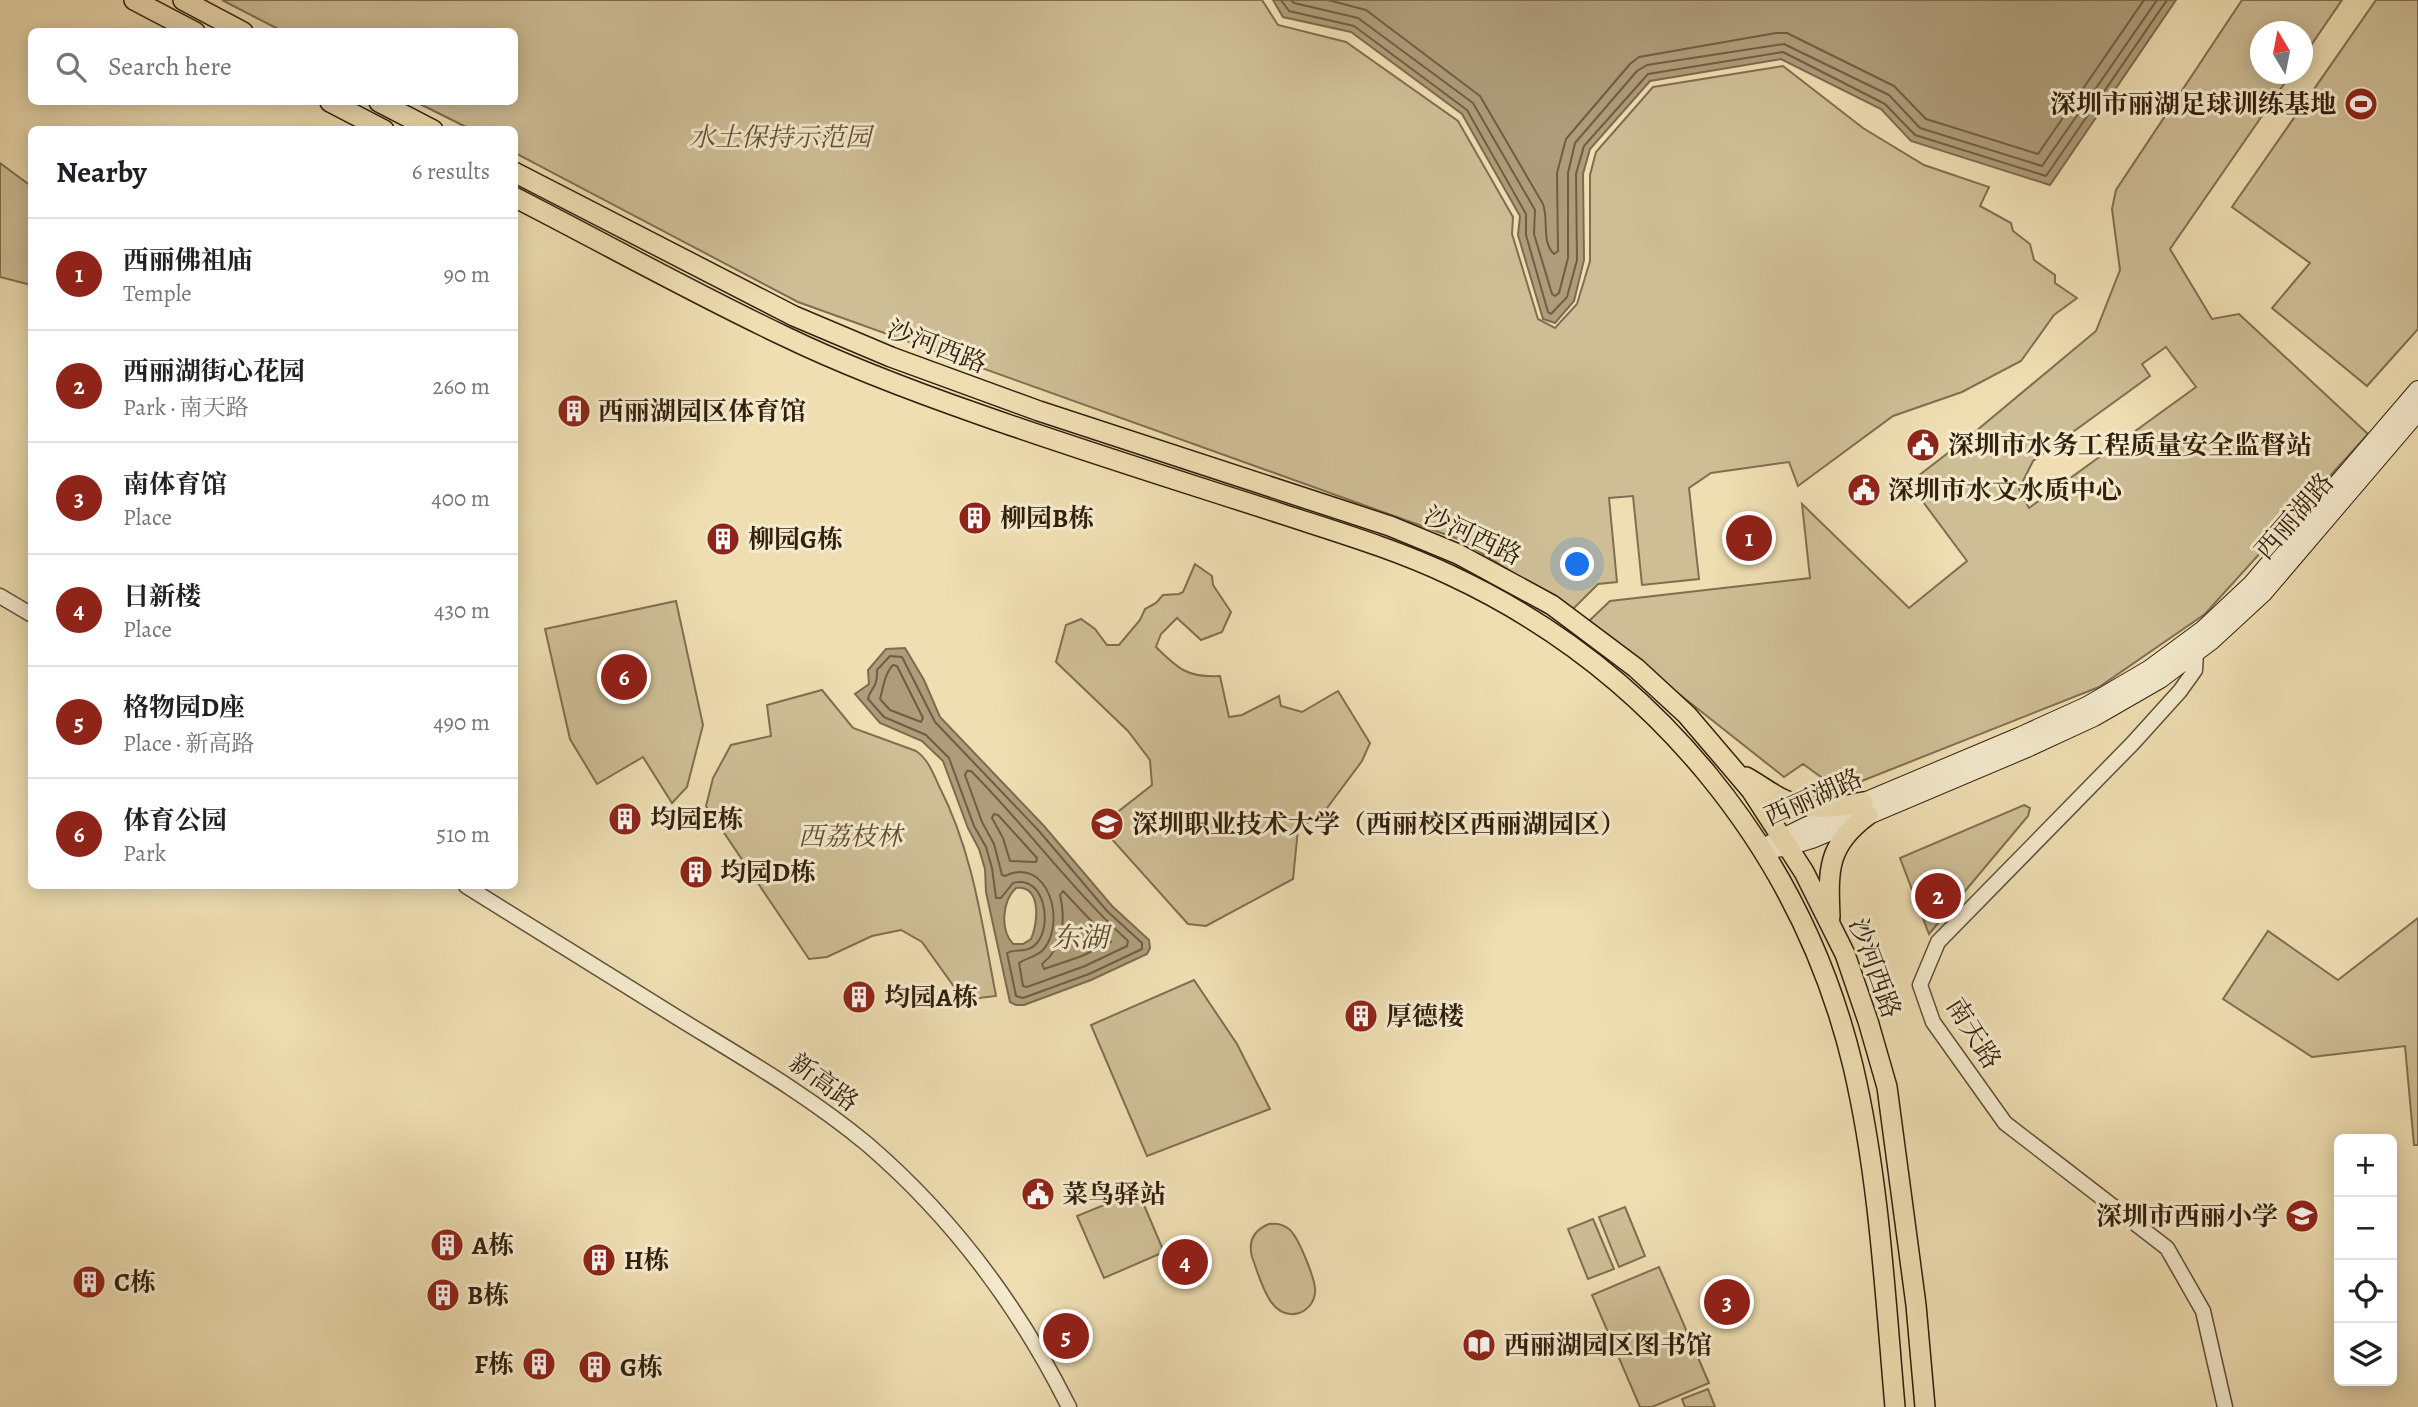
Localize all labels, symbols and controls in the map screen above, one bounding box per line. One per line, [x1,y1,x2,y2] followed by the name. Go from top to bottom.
[2250,21,2313,84] north arrow
[28,28,518,105] search box
[52,48,90,86] icon: search
[108,49,232,84] text: Search here
[2342,85,2380,123] sports icon: 深圳市丽湖足球训练基地
[2050,87,2336,122] place label: 深圳市丽湖足球训练基地
[689,120,875,155] park label: 水土保持示范园
[56,152,147,192] text: Nearby
[412,156,490,187] text: 6 results
[123,243,253,278] text: 西丽佛祖庙
[75,259,83,290] text: 1
[444,259,490,290] text: 90 m
[123,278,192,309] text: Temple
[882,311,992,381] street label: 沙河西路
[123,354,305,389] text: 西丽湖街心花园
[73,371,85,402] text: 2
[432,371,490,402] text: 260 m
[123,392,249,423] text: Park · 南天路
[555,392,593,430] building icon: 西丽湖园区体育馆
[598,394,806,429] place label: 西丽湖园区体育馆
[1904,426,1942,464] public building icon: 深圳市水务工程质量安全监督站
[1948,428,2312,463] place label: 深圳市水务工程质量安全监督站
[2247,466,2342,567] street label: 西丽湖路
[123,467,227,502] text: 南体育馆
[1845,471,1883,509] public building icon: 深圳市水文水质中心
[1888,473,2122,508] place label: 深圳市水文水质中心
[74,483,84,514] text: 3
[431,483,490,514] text: 400 m
[1418,498,1527,573] street label: 沙河西路
[956,499,994,537] building icon: 柳园B栋
[1000,501,1094,536] place label: 柳园B栋
[123,502,172,533] text: Place
[1726,512,1772,564] pin: 1
[704,520,742,558] building icon: 柳园G栋
[748,522,843,557] place label: 柳园G栋
[1560,547,1594,581] your location
[123,579,201,614] text: 日新楼
[74,595,84,626] text: 4
[434,595,490,626] text: 430 m
[123,614,172,645] text: Place
[601,651,647,703] pin: 6
[123,690,245,725] text: 格物园D座
[74,707,84,738] text: 5
[433,707,490,738] text: 490 m
[123,728,254,759] text: Place · 新高路
[1759,760,1868,835] street label: 西丽湖路
[606,800,644,838] building icon: 均园E栋
[650,802,744,837] place label: 均园E栋
[123,803,227,838] text: 体育公园
[1088,805,1126,843] school or university icon: 深圳职业技术大学（西丽校区西丽湖园区）
[1132,807,1626,842] place label: 深圳职业技术大学（西丽校区西丽湖园区）
[74,819,84,850] text: 6
[436,819,490,850] text: 510 m
[798,819,906,854] park label: 西荔枝林
[123,838,166,869] text: Park
[677,853,715,891] building icon: 均园D栋
[720,855,816,890] place label: 均园D栋
[1915,870,1961,922] pin: 2
[1840,913,1909,1023] street label: 沙河西路
[1052,919,1113,957] water label: 东湖
[840,978,878,1016] building icon: 均园A栋
[884,980,978,1015] place label: 均园A栋
[1938,991,2009,1076] street label: 南天路
[1342,997,1380,1035] building icon: 厚德楼
[1386,999,1464,1034] place label: 厚德楼
[782,1045,866,1119] street label: 新高路
[2334,1134,2397,1386] map controls
[2334,1134,2397,1197] button: +
[1019,1175,1057,1213] public building icon: 菜鸟驿站
[1062,1177,1166,1212] place label: 菜鸟驿站
[2283,1197,2321,1235] school or university icon: 深圳市西丽小学
[2334,1197,2397,1260] button: −
[2096,1199,2278,1234] place label: 深圳市西丽小学
[428,1226,466,1264] building icon: A栋
[471,1228,514,1263] place label: A栋
[1162,1236,1208,1288] pin: 4
[580,1241,618,1279] building icon: H栋
[624,1243,669,1278] place label: H栋
[2334,1260,2397,1323] button: locate
[70,1263,108,1301] building icon: C栋
[114,1265,156,1300] place label: C栋
[424,1276,462,1314] building icon: B栋
[1704,1276,1750,1328] pin: 3
[467,1278,509,1313] place label: B栋
[1043,1310,1089,1362] pin: 5
[2334,1323,2397,1386] button: layers
[1460,1326,1498,1364] library icon: 西丽湖园区图书馆
[1504,1328,1712,1363] place label: 西丽湖园区图书馆
[520,1345,558,1383] building icon: F栋
[474,1347,514,1382] place label: F栋
[576,1348,614,1386] building icon: G栋
[620,1350,663,1385] place label: G栋

